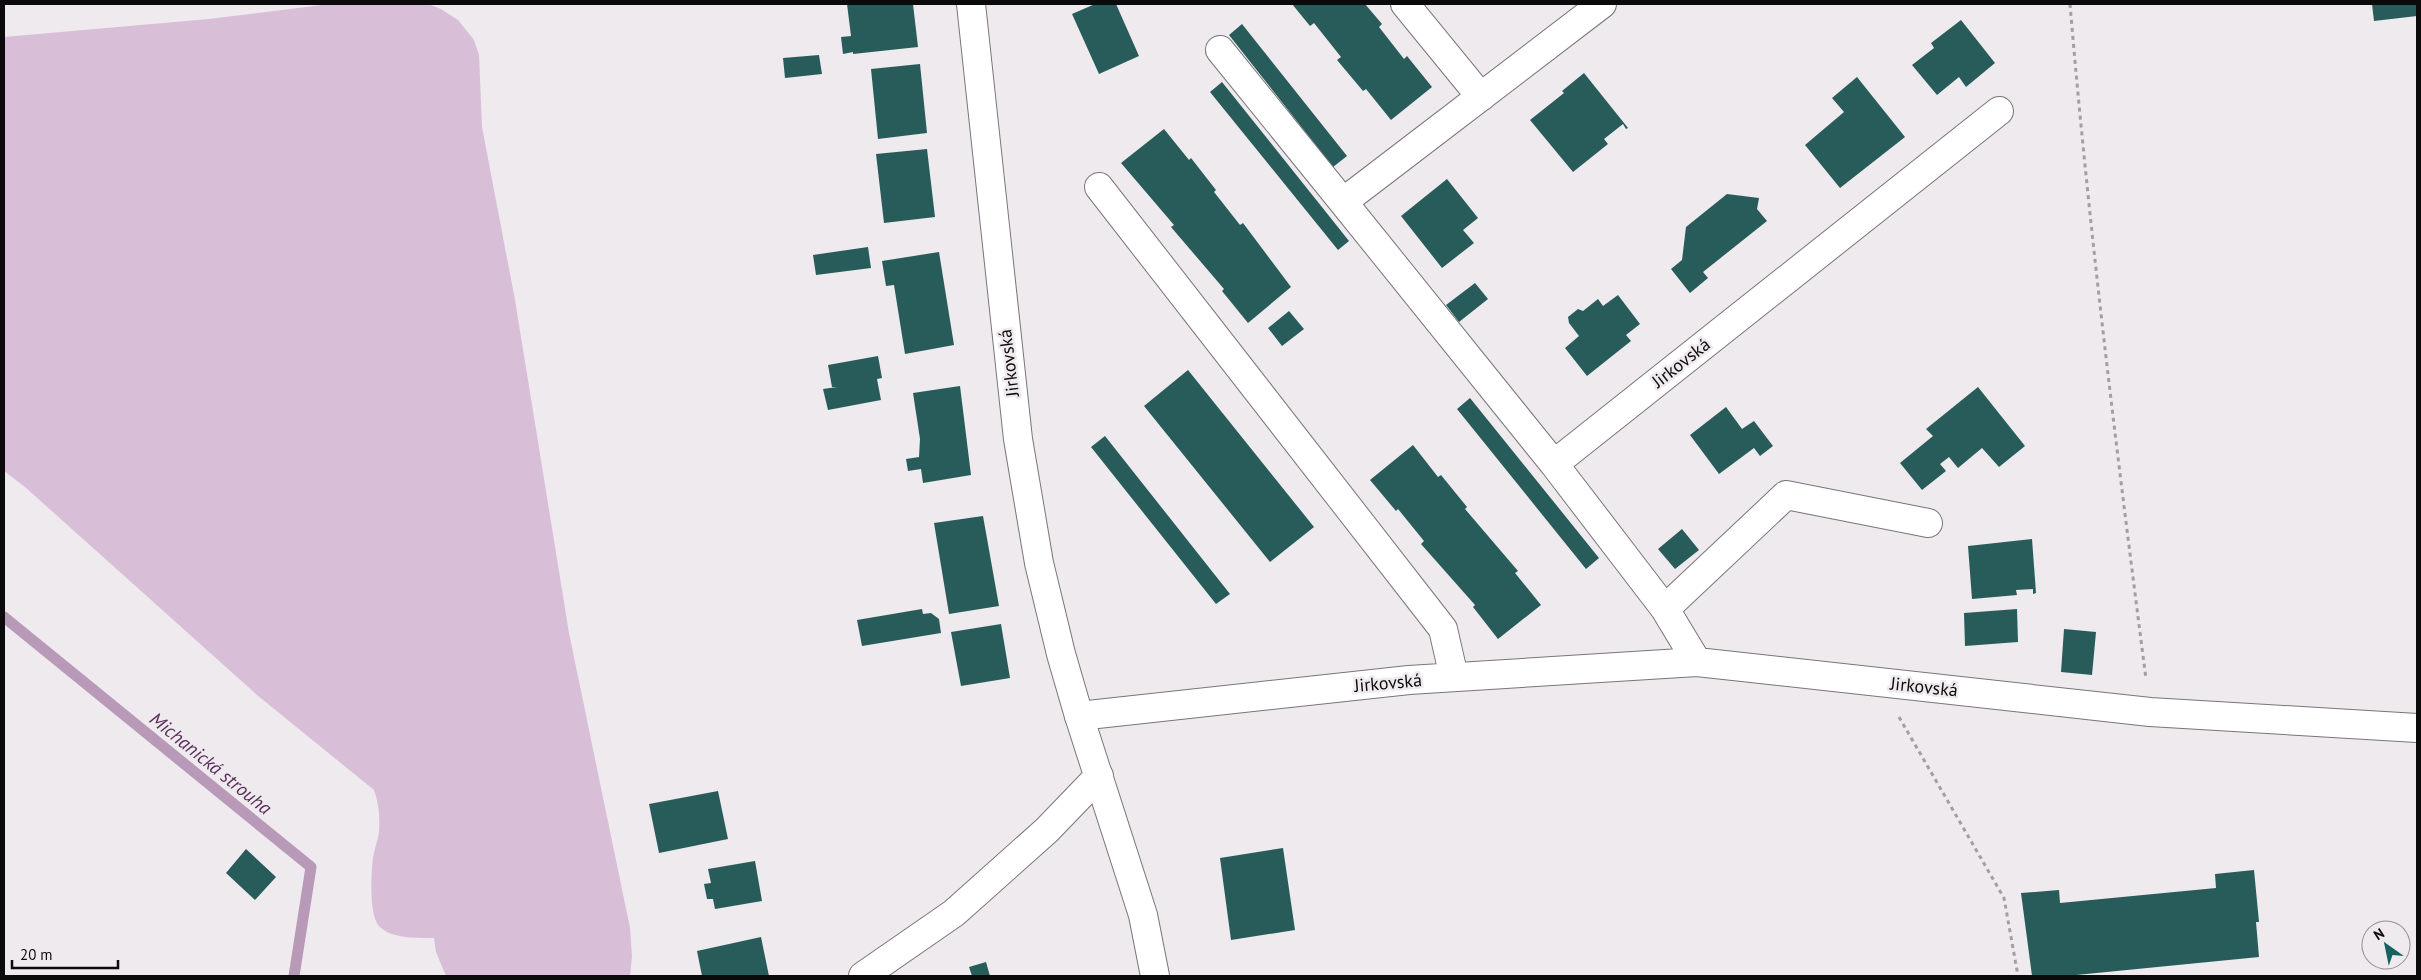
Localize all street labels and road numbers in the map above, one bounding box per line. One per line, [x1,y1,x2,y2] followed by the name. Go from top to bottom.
[993,328,1024,399] street label: Jirkovská
[1646,333,1714,393] street label: Jirkovská
[1352,668,1423,697] street label: Jirkovská
[1888,671,1959,701] street label: Jirkovská

